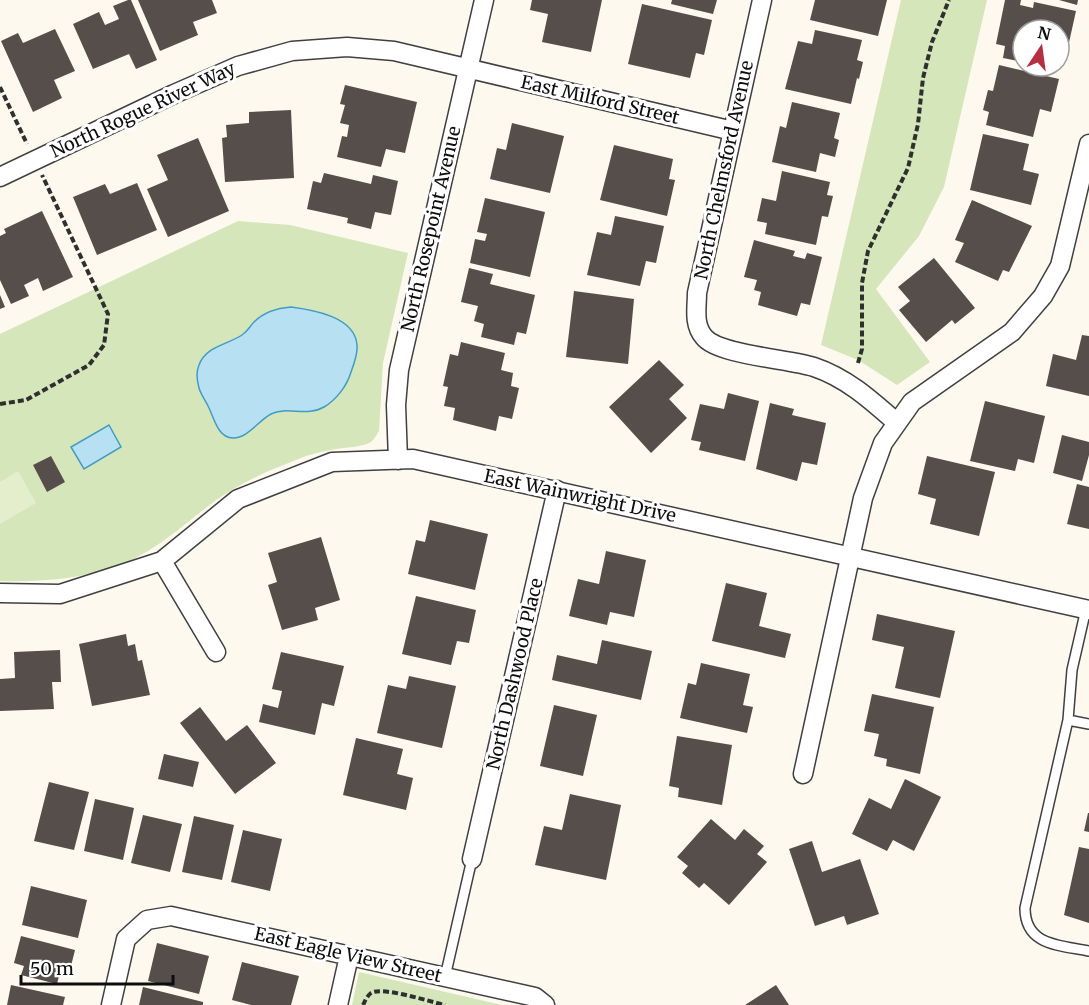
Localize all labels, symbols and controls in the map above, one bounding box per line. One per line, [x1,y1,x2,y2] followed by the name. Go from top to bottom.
[1011,18,1071,78] north arrow
[1036,22,1053,45] text: N
[47,56,239,162] street label: North Rogue River Way
[689,58,758,281] street label: North Chelmsford Avenue
[519,70,682,129] street label: East Milford Street
[396,124,465,334] street label: North Rosepoint Avenue
[482,464,678,527] street label: East Wainwright Drive
[481,576,548,772] street label: North Dashwood Place
[252,922,444,987] street label: East Eagle View Street
[21,948,172,986] scale bar
[30,957,74,980] text: 50 m

